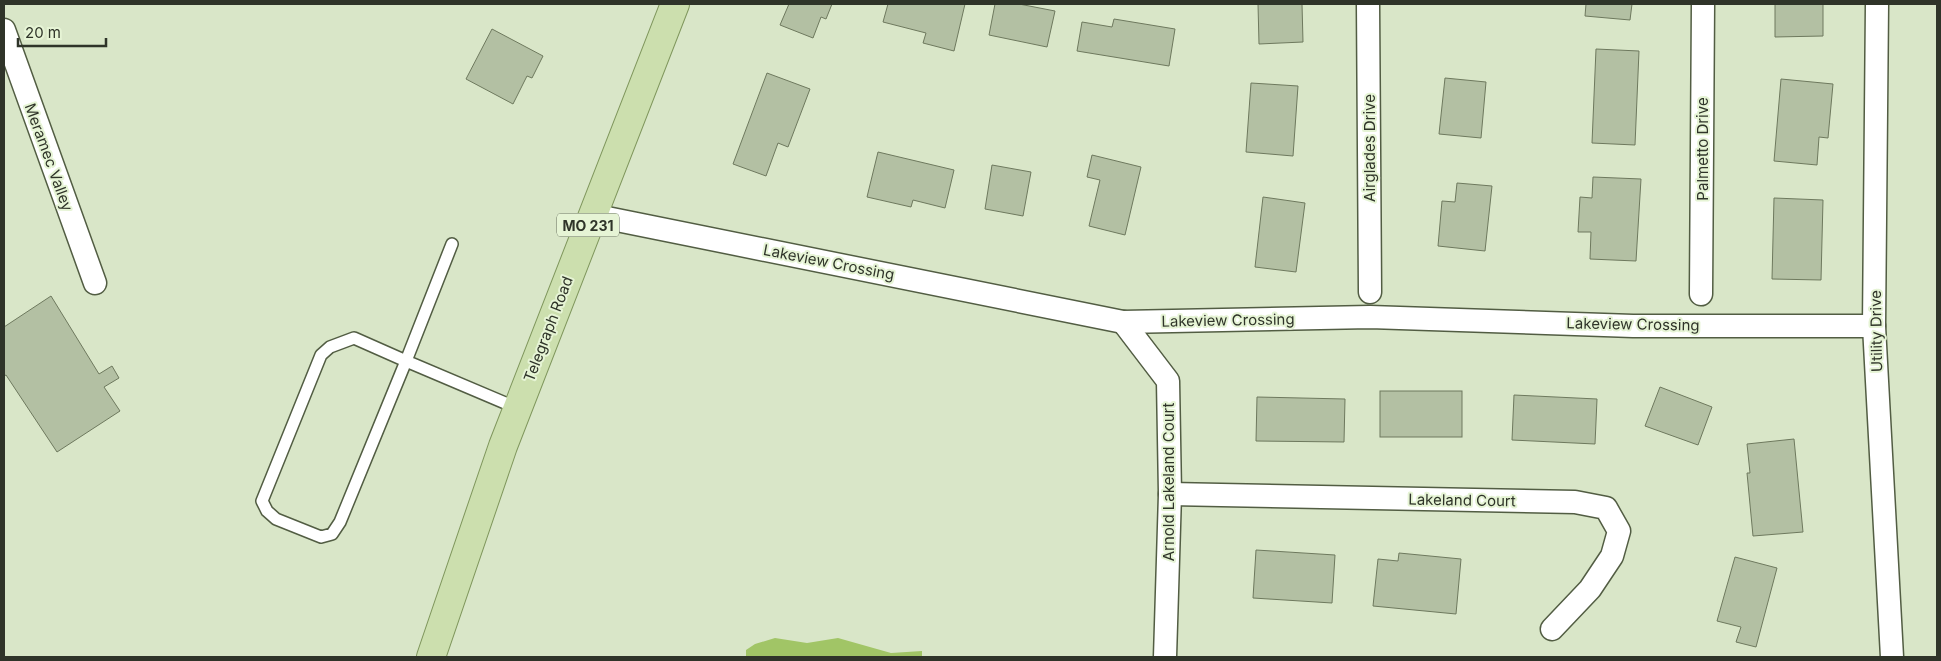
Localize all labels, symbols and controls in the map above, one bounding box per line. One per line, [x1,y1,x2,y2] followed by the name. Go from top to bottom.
[18,15,105,47] scale bar
[25,23,61,42] text: 20 m
[1360,94,1379,202] street label: Airglades Drive
[1693,97,1712,201] street label: Palmetto Drive
[21,101,77,214] street label: Meramec Valley
[557,214,619,236] road number: MO 231
[762,240,896,284] street label: Lakeview Crossing
[519,274,577,384] street label: Telegraph Road
[1866,290,1886,372] street label: Utility Drive
[1161,309,1295,331] street label: Lakeview Crossing
[1566,313,1700,335] street label: Lakeview Crossing
[1159,403,1178,561] street label: Arnold Lakeland Court
[1408,490,1516,510] street label: Lakeland Court

